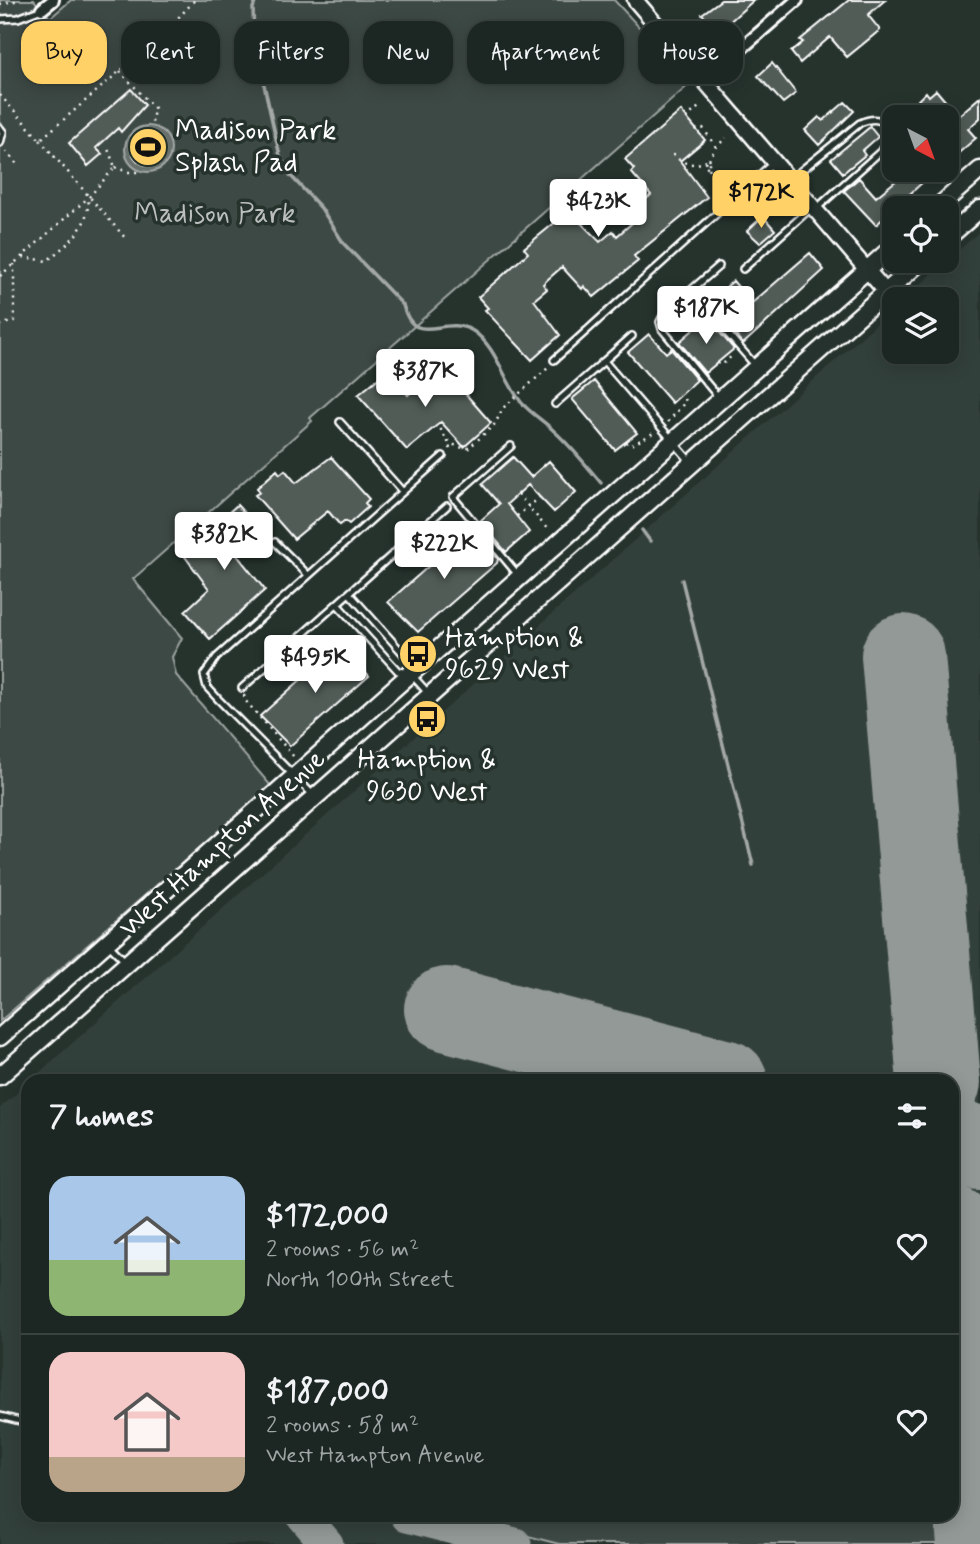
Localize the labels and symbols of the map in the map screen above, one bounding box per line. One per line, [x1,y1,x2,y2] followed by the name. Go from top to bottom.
[882,105,959,182] north arrow
[175,113,336,182] place label: Madison Park Splash Pad
[127,126,169,168] sports icon: Madison Park Splash Pad
[712,170,810,230] pin: $172K
[549,180,647,239] pin: $423K
[134,196,296,233] park label: Madison Park
[657,286,755,346] pin: $187K
[376,350,474,409] pin: $387K
[175,512,273,572] pin: $382K
[395,522,493,581] pin: $222K
[445,620,584,689] place label: Hamption & 9629 West
[397,633,439,675] bus stop icon: Hamption & 9629 West
[266,636,364,695] pin: $495K
[406,698,448,740] bus stop icon: Hamption & 9630 West
[112,741,334,947] street label: West Hampton Avenue
[358,742,496,811] place label: Hamption & 9630 West

